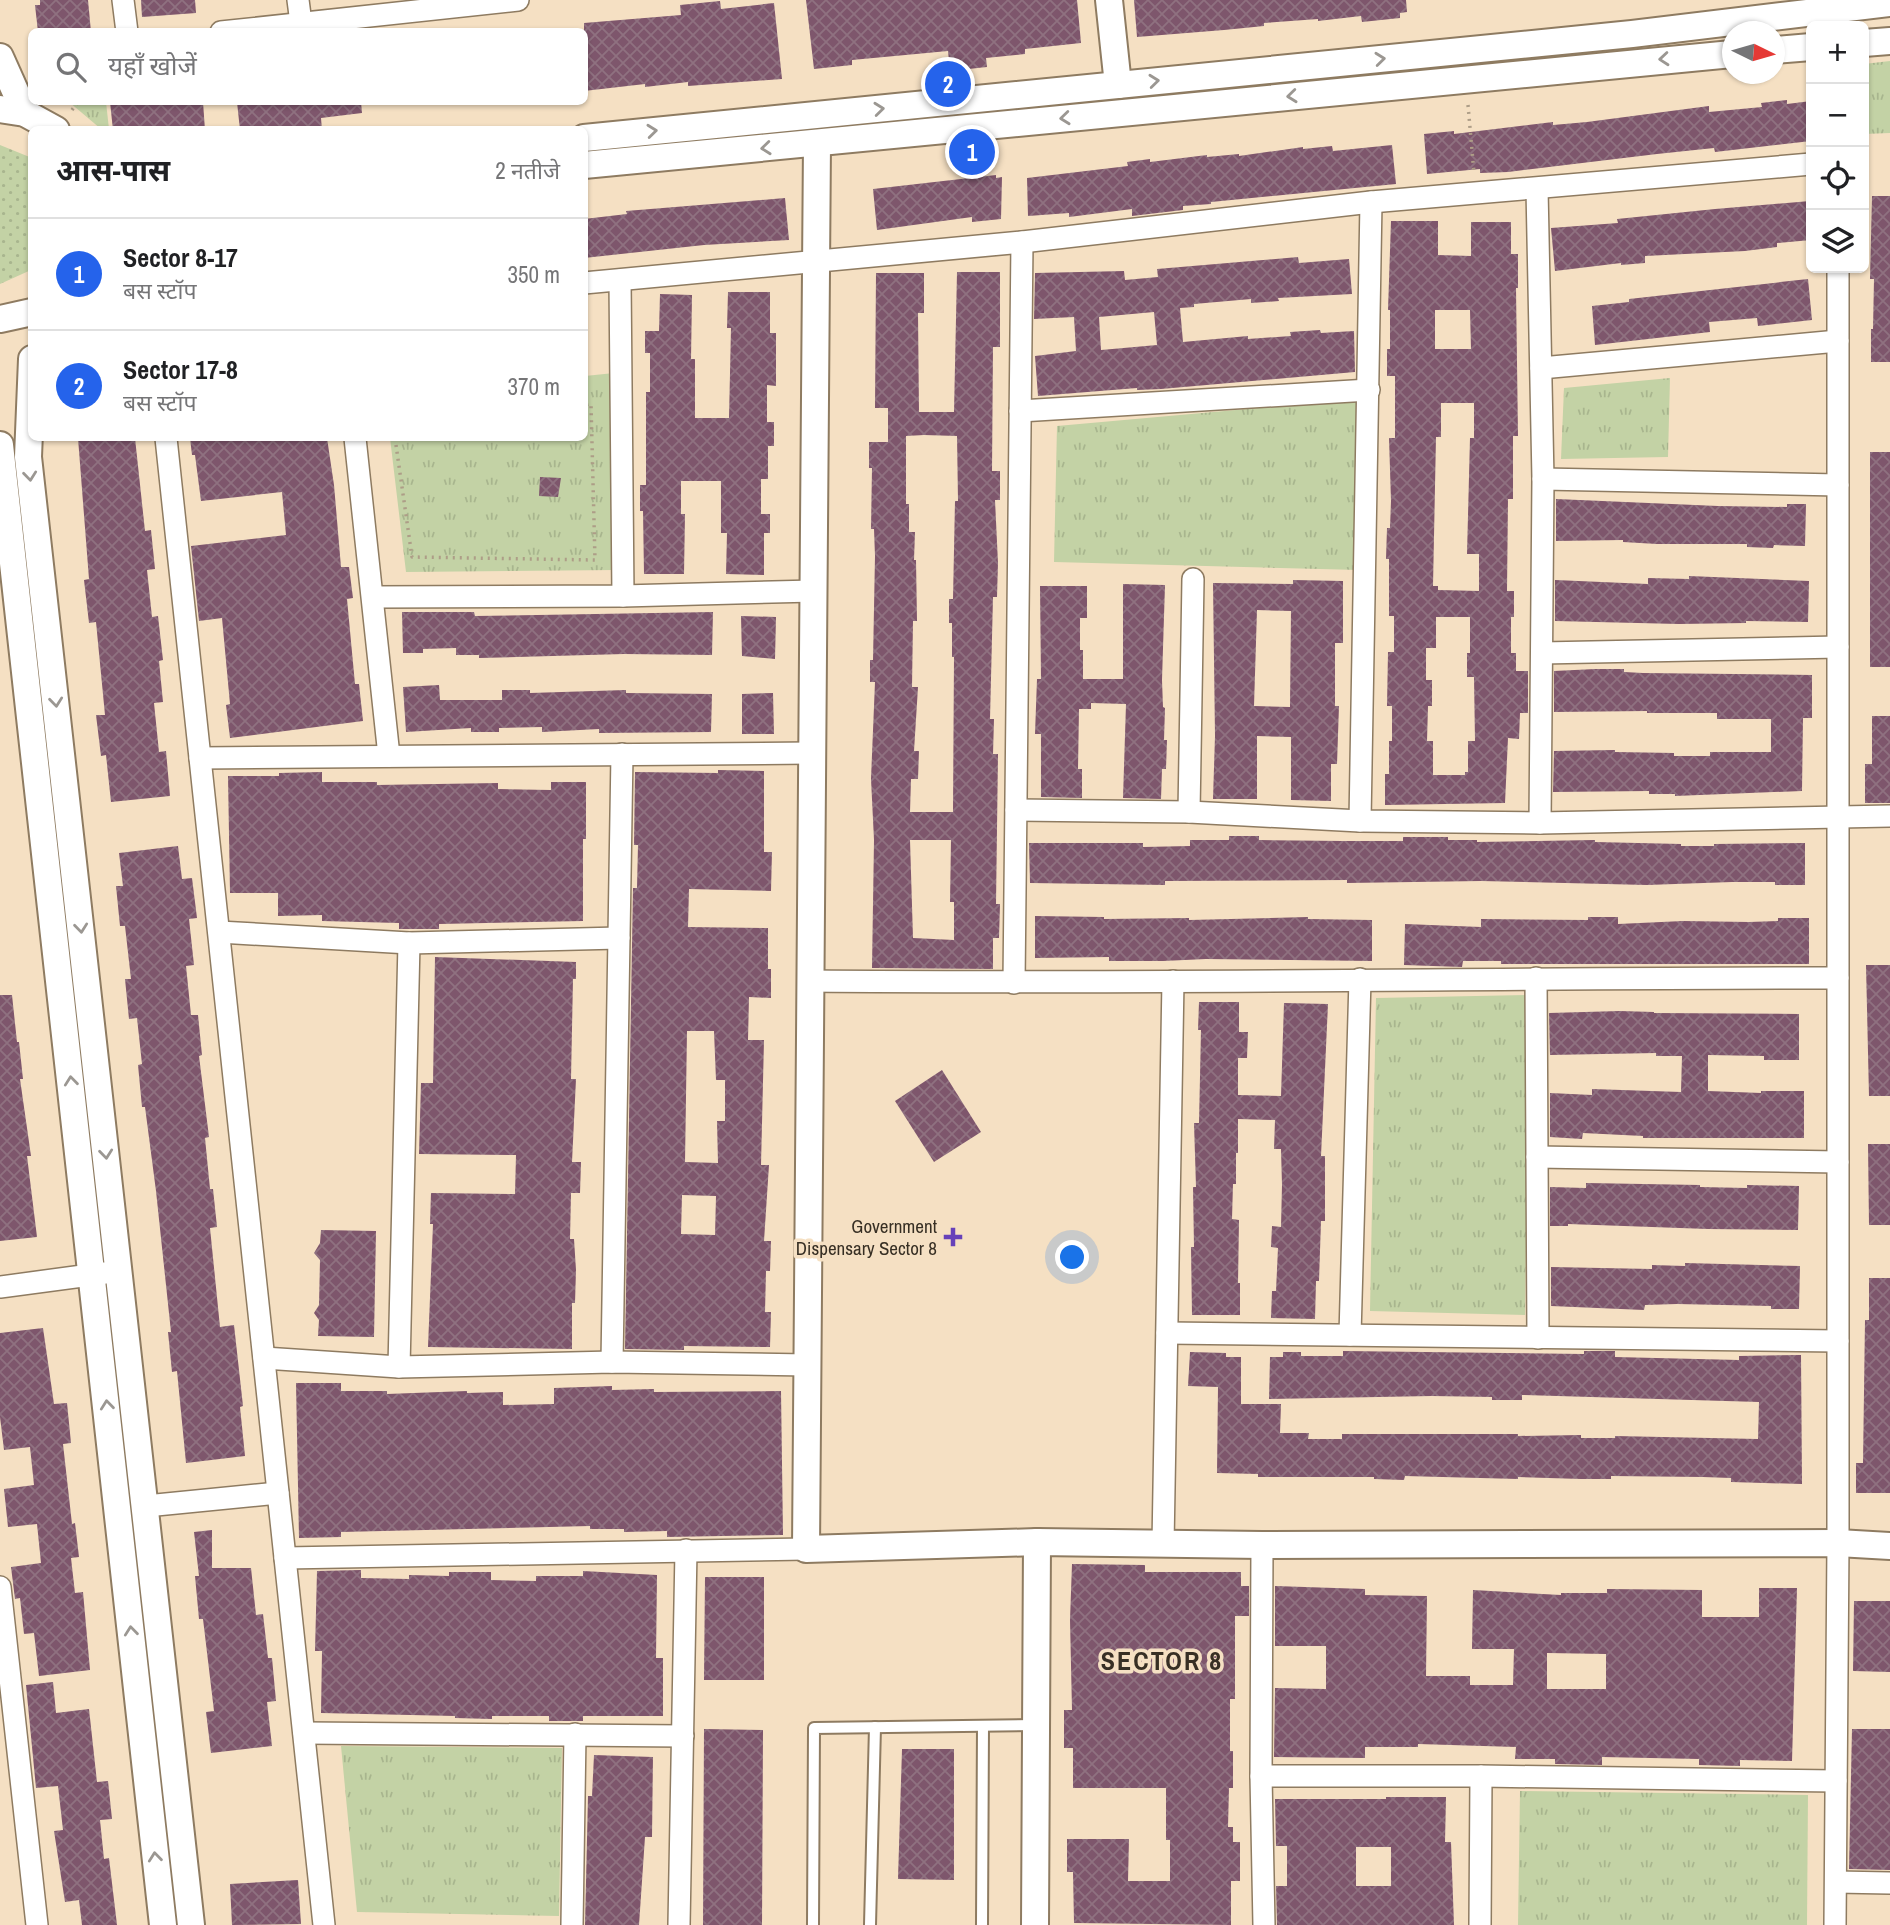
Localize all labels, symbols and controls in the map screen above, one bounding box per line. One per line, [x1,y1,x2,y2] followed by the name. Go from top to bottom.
[1722,21,1785,84] north arrow
[1806,21,1869,273] map controls
[1806,21,1869,84] button: +
[28,28,588,105] search box
[52,48,90,86] icon: search
[108,48,197,83] text: यहाँ खोजें
[1374,51,1386,66] one-way arrow
[1659,51,1670,66] one-way arrow
[925,58,971,110] pin: 2
[1149,74,1160,89] one-way arrow
[1806,84,1869,147] button: −
[1286,88,1297,103] one-way arrow
[874,102,885,117] one-way arrow
[1060,110,1071,125] one-way arrow
[647,124,658,139] one-way arrow
[949,126,995,178] pin: 1
[760,140,772,155] one-way arrow
[1806,147,1869,210] button: locate
[56,150,170,190] text: आस-पास
[495,155,560,186] text: 2 नतीजे
[1806,210,1869,273] button: layers
[123,240,238,275] text: Sector 8-17
[74,259,84,290] text: 1
[508,259,560,290] text: 350 m
[123,275,197,306] text: बस स्टॉप
[123,352,238,387] text: Sector 17-8
[74,371,84,402] text: 2
[508,371,560,402] text: 370 m
[123,387,197,418] text: बस स्टॉप
[23,470,38,482] one-way arrow
[48,696,63,708] one-way arrow
[73,923,88,934] one-way arrow
[64,1075,79,1086] one-way arrow
[98,1149,113,1160] one-way arrow
[796,1213,938,1261] place label: Government Dispensary Sector 8
[943,1227,963,1247] marker: Government Dispensary Sector 8
[1055,1240,1089,1274] your location
[99,1399,114,1411] one-way arrow
[124,1625,139,1636] one-way arrow
[1101,1643,1223,1678] district label: SECTOR 8
[148,1851,163,1863] one-way arrow

